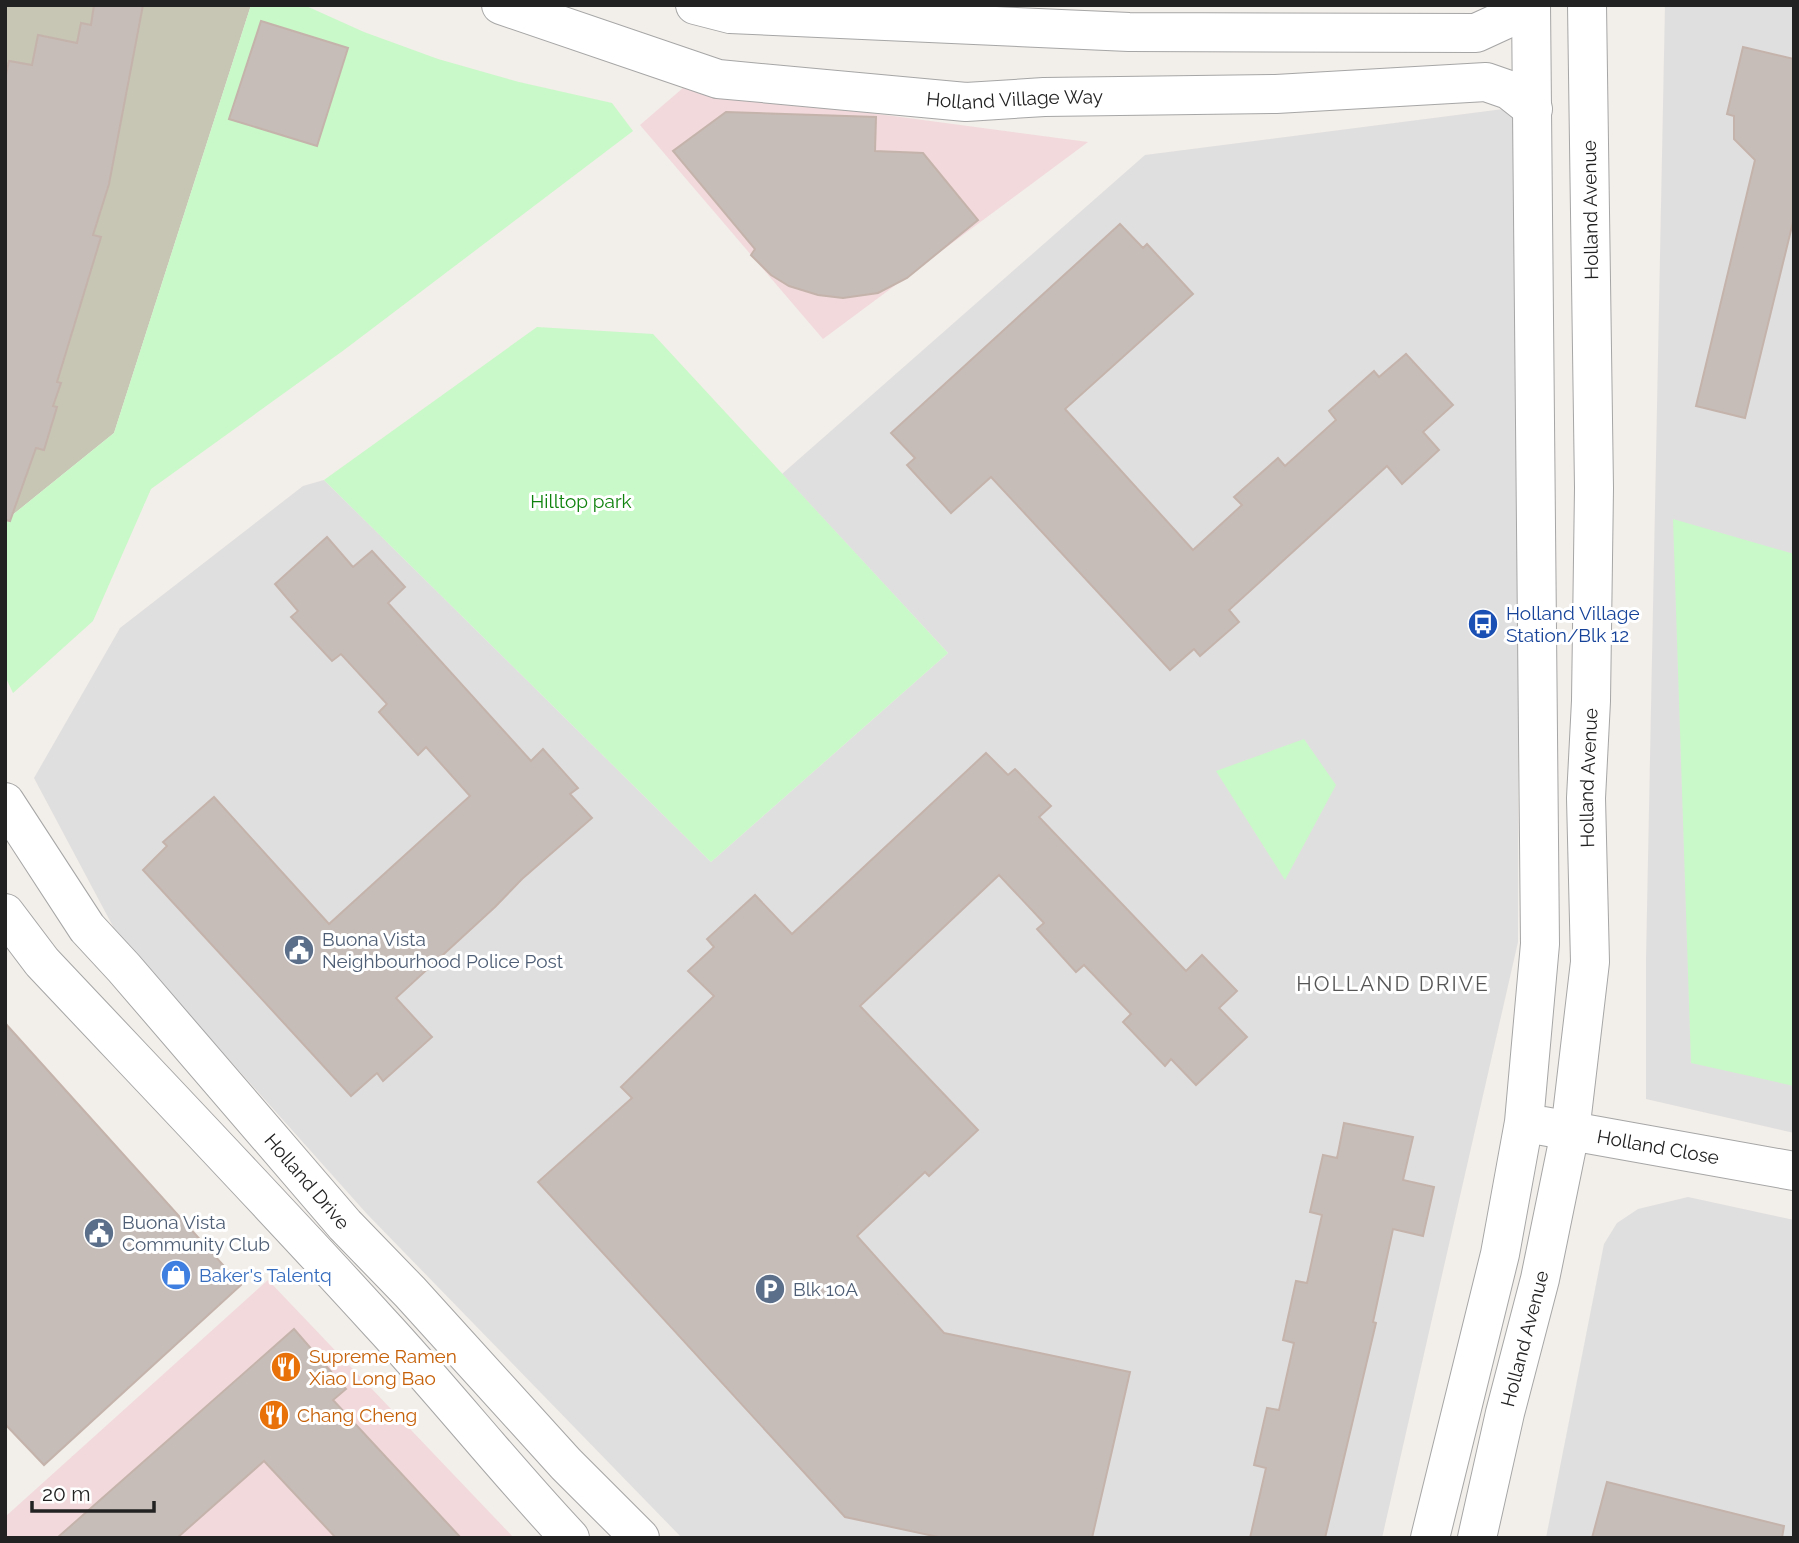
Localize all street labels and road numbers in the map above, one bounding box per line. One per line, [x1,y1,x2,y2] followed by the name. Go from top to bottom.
[925,85,1103,113] street label: Holland Village Way
[1578,140,1602,280] street label: Holland Avenue
[1575,708,1602,848] street label: Holland Avenue
[1595,1125,1721,1168] street label: Holland Close
[260,1129,354,1233] street label: Holland Drive
[1496,1269,1552,1409] street label: Holland Avenue

